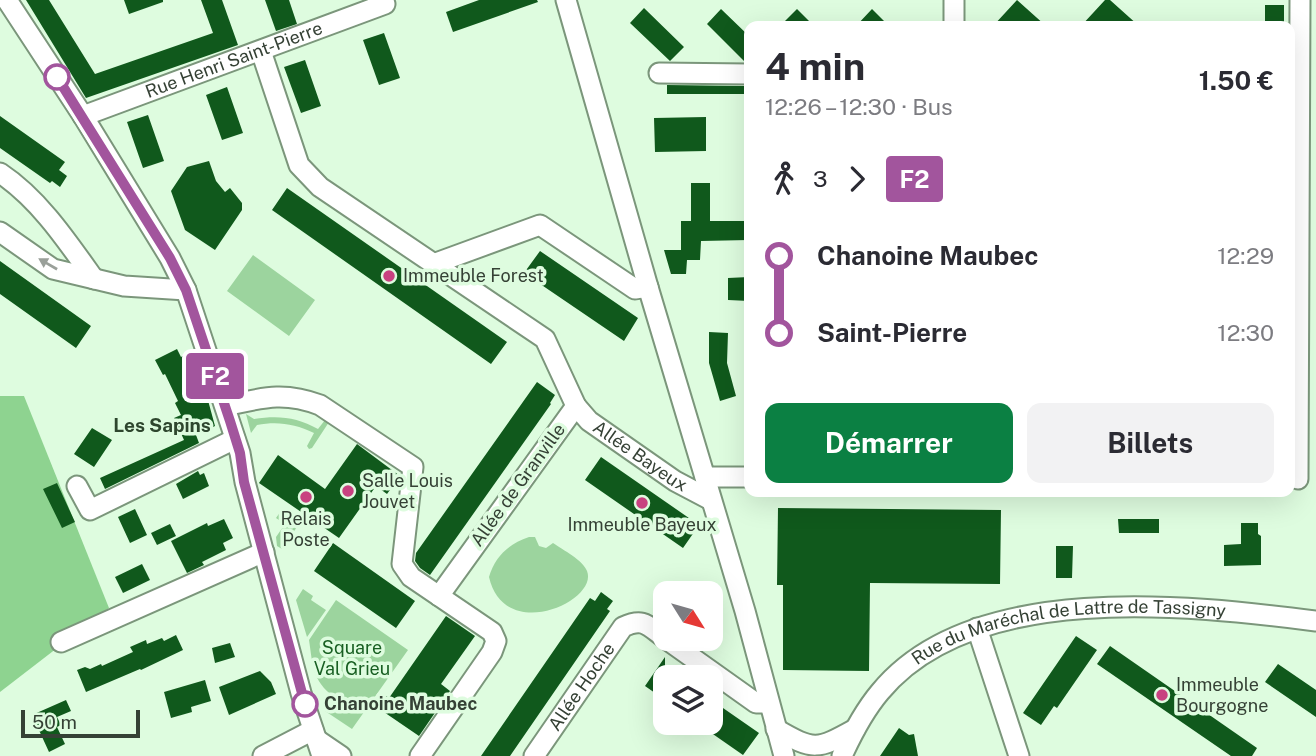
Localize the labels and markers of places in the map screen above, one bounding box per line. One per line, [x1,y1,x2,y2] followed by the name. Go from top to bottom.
[44,64,70,90] unlabelled marker
[403,265,544,286] place label: Immeuble Forest
[381,268,397,284] marker: Immeuble Forest
[362,470,453,512] place label: Salle Louis Jouvet
[340,483,356,499] marker: Salle Louis Jouvet
[298,489,314,505] marker: Relais Poste
[634,495,650,511] marker: Immeuble Bayeux
[281,508,331,550] place label: Relais Poste
[567,514,717,535] place label: Immeuble Bayeux
[1176,674,1268,716] place label: Immeuble Bourgogne
[1154,687,1170,703] marker: Immeuble Bourgogne
[292,691,318,717] marker: Chanoine Maubec
[324,693,477,714] place label: Chanoine Maubec

